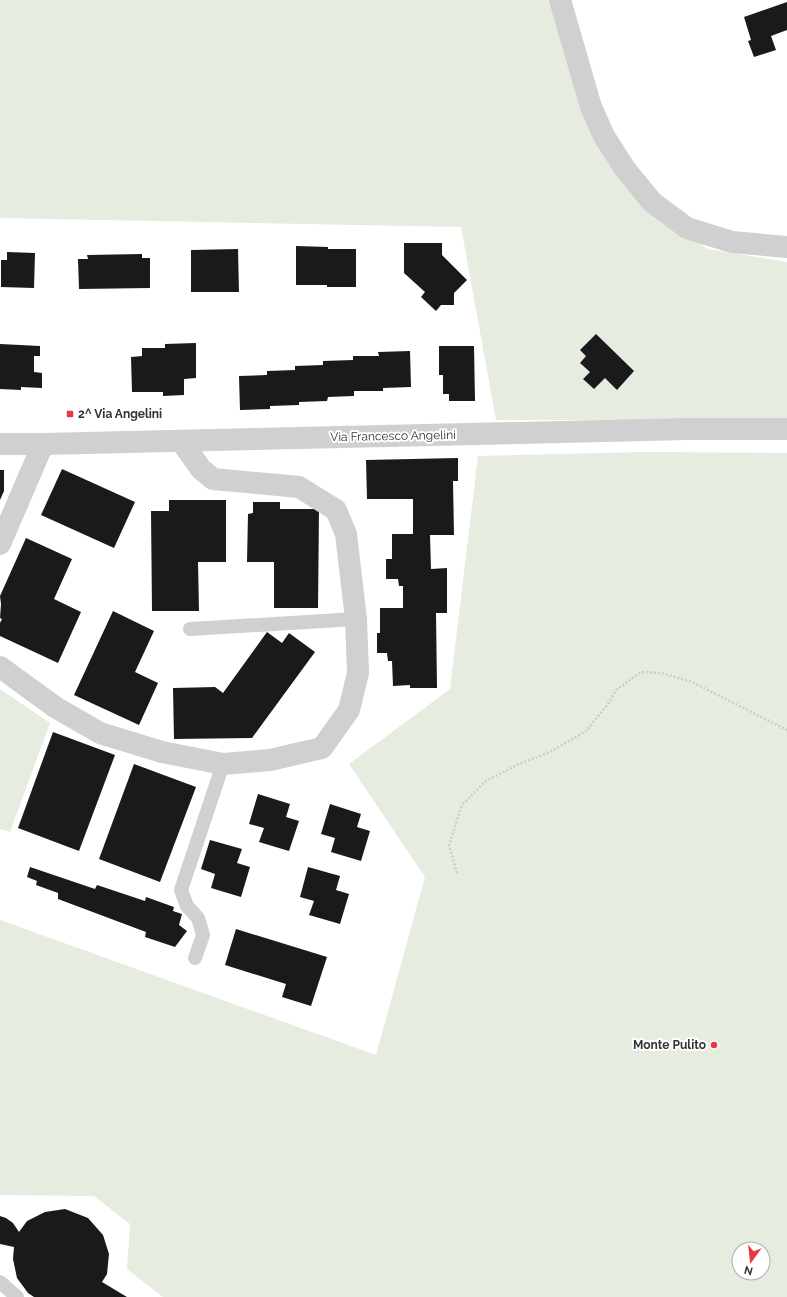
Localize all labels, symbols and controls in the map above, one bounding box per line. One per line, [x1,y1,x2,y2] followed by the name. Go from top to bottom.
[78,407,162,421] place label: 2^ Via Angelini
[65,409,75,419] marker: 2^ Via Angelini
[330,428,456,444] street label: Via Francesco Angelini
[633,1038,706,1052] place label: Monte Pulito
[709,1040,719,1050] marker: Monte Pulito
[731,1241,771,1281] north arrow
[743,1263,754,1278] text: N

